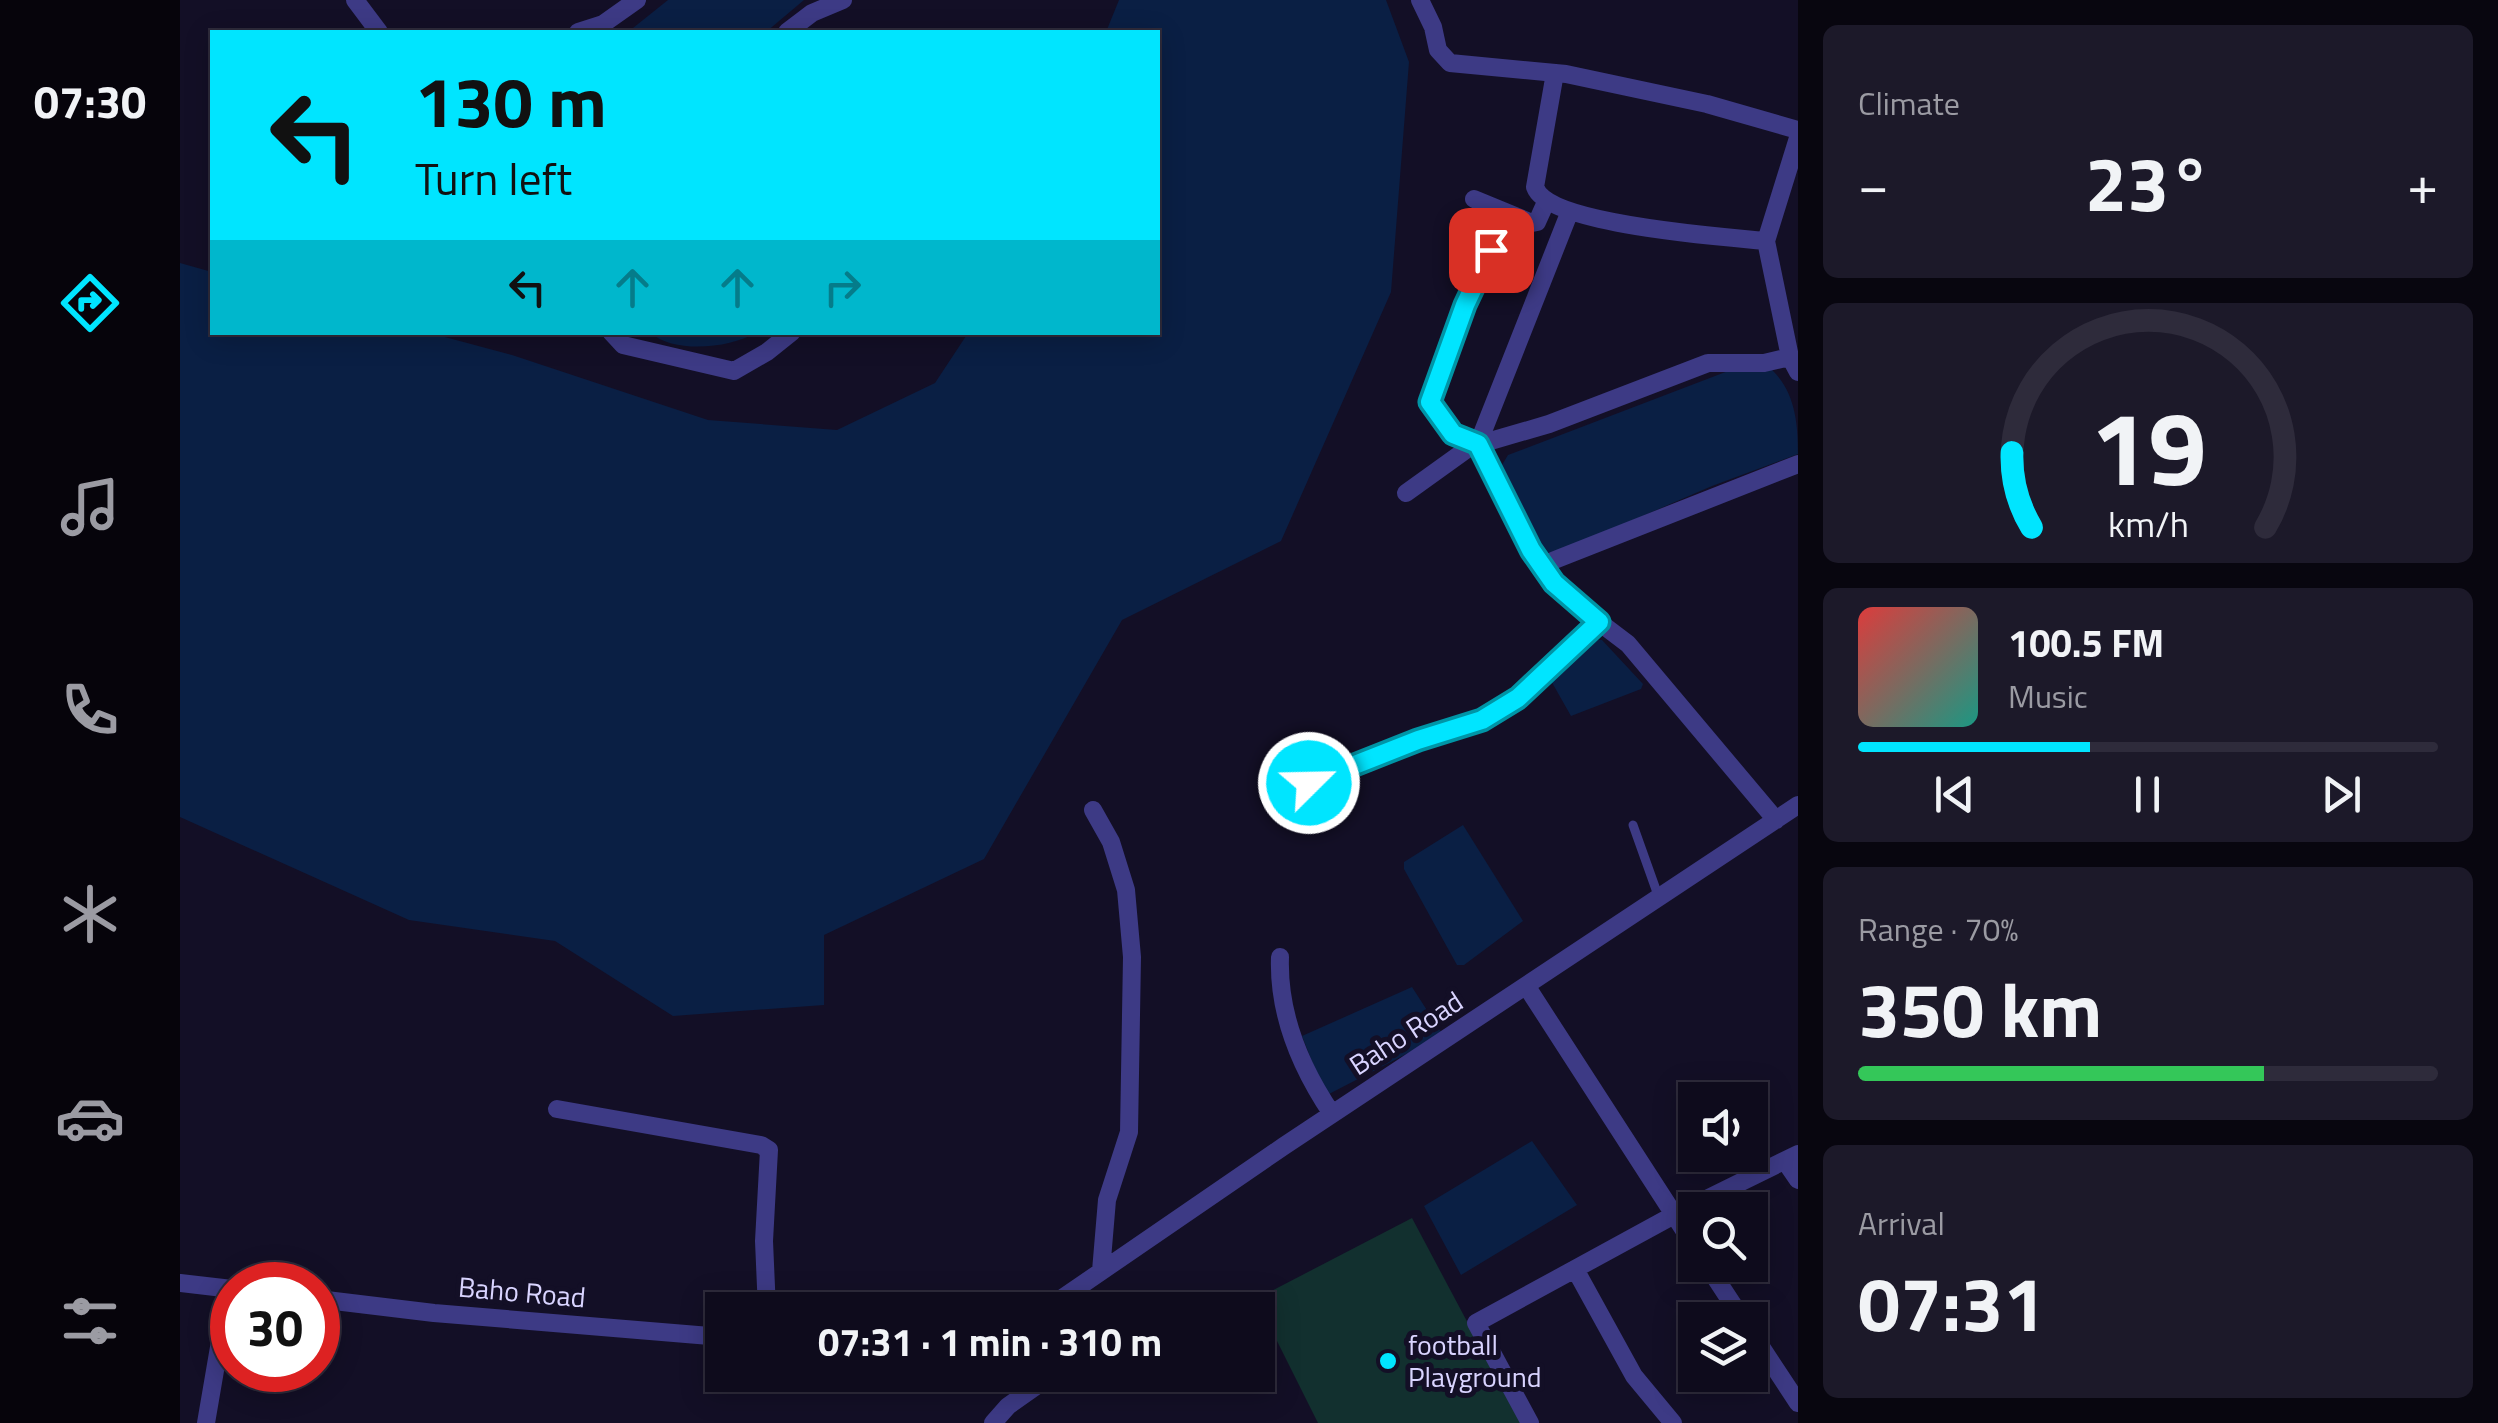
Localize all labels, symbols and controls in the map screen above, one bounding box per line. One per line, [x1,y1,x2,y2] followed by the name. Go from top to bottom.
[415,48,607,154] text: 130 m
[34,67,146,135] text: 07:30
[250,70,380,200] icon: left
[1858,79,1960,127] text: Climate
[2085,126,2211,240] text: 23°
[1858,142,1889,225] text: −
[2407,142,2438,225] text: +
[415,144,572,212] text: Turn left
[1449,208,1534,293] pin
[1464,223,1519,278] icon: arrive
[500,260,555,315] icon: left
[605,260,660,315] icon: ahead
[710,260,765,315] icon: ahead
[815,260,870,315] icon: right
[55,268,125,338] icon: directions
[2090,367,2206,525] text: 19
[55,472,125,542] icon: music
[2108,496,2188,551] text: km/h
[2008,614,2164,672] text: 100.5 FM
[2008,672,2088,720] text: Music
[55,675,125,745] icon: phone
[1257,731,1361,835] position arrow
[1927,767,1982,822] icon: previous
[2120,767,2175,822] icon: pause
[2314,767,2369,822] icon: next
[55,879,125,949] icon: climate
[1858,905,2018,953] text: Range · 70%
[1858,952,2102,1066] text: 350 km
[1340,980,1471,1085] street label: Baho Road
[1678,1082,1768,1392] map controls
[1678,1082,1768,1172] button: sound
[55,1083,125,1153] icon: car
[1678,1192,1768,1282] button: search
[1858,1199,1945,1247] text: Arrival
[1858,1246,2045,1360] text: 07:31
[210,1262,340,1392] speed limit sign: 30
[456,1265,588,1318] street label: Baho Road
[55,1286,125,1356] icon: filters
[1678,1302,1768,1392] button: layers
[818,1313,1162,1371] text: 07:31 · 1 min · 310 m
[1408,1323,1542,1398] place label: football Playground
[1377,1350,1399,1372] marker: football Playground

